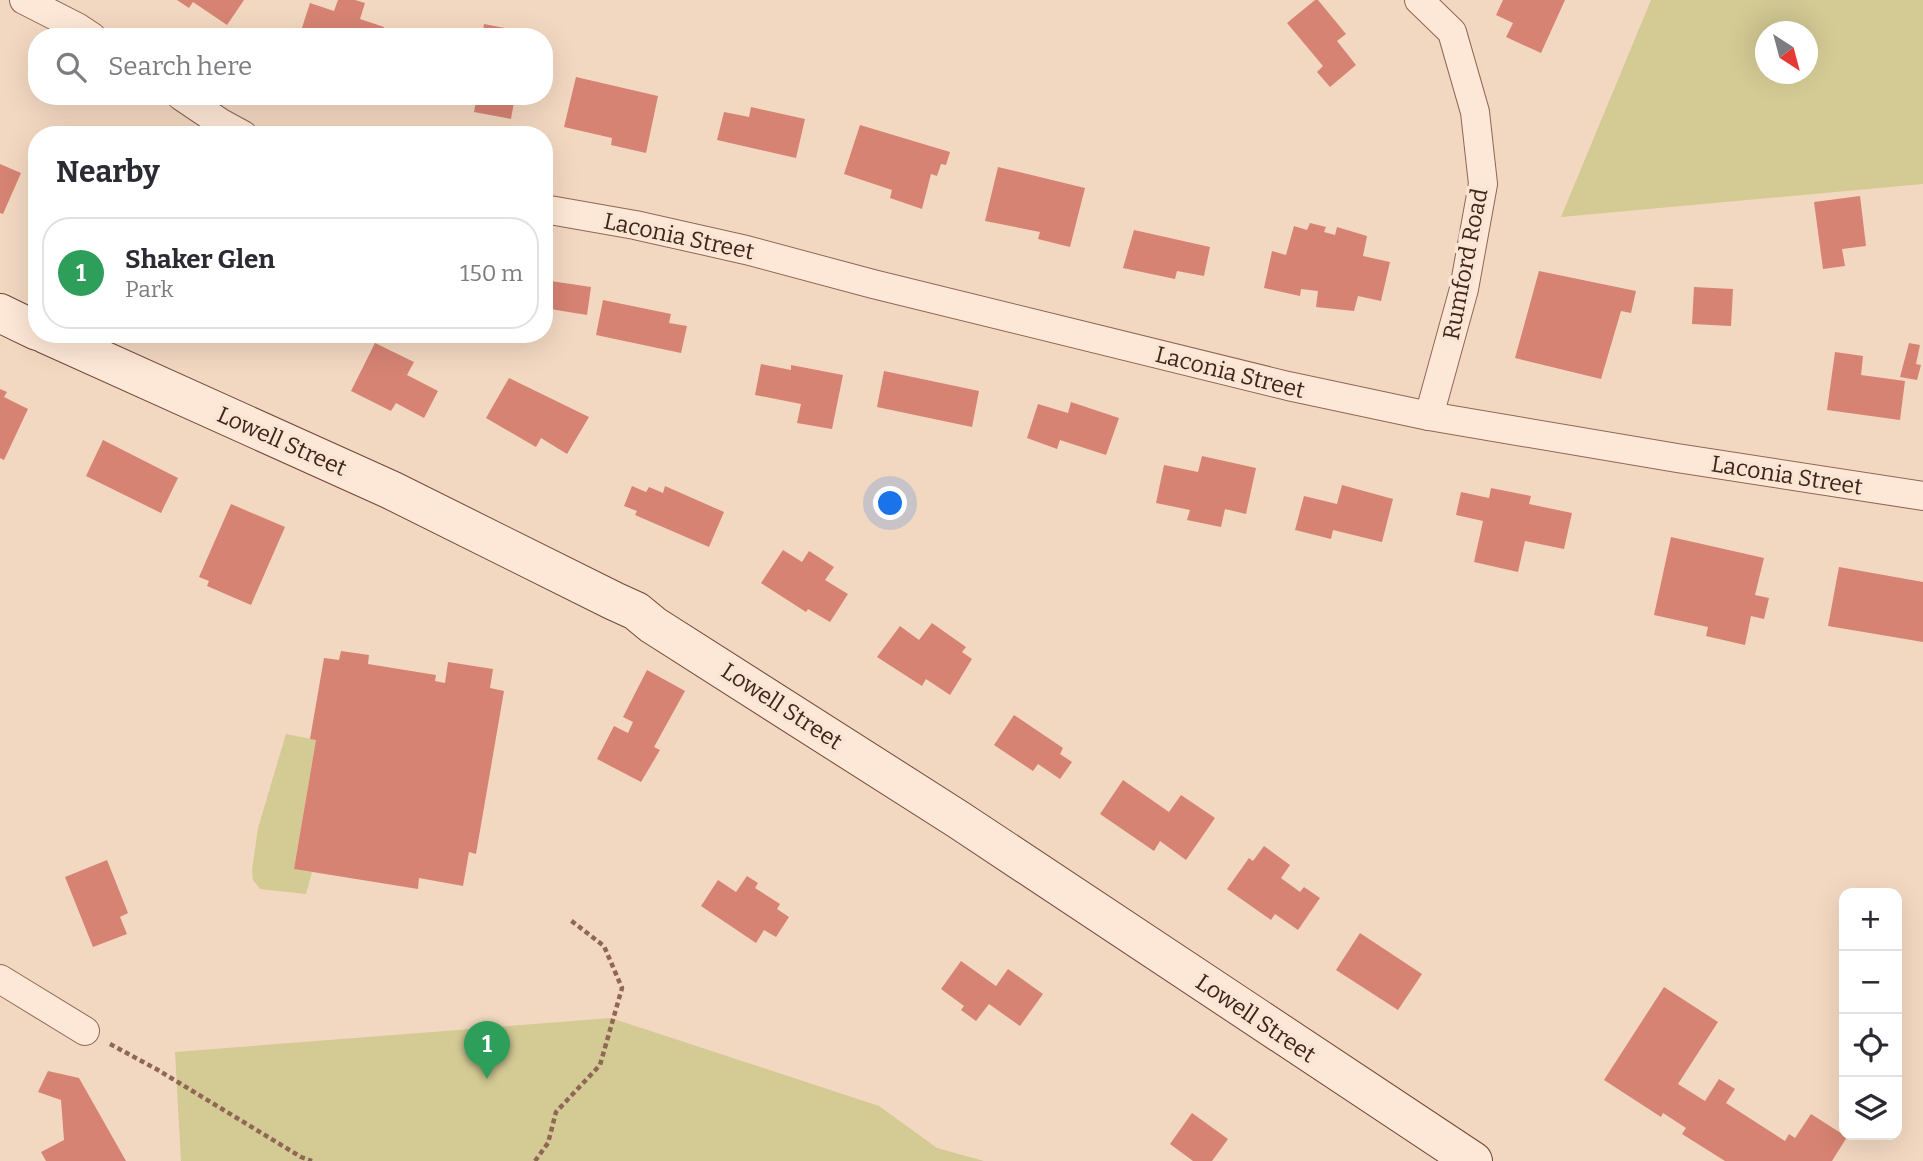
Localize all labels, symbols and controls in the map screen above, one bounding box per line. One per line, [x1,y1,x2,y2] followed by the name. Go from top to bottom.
[1755,21,1818,84] north arrow
[28,28,553,105] search box
[52,48,90,86] icon: search
[108,51,252,82] text: Search here
[56,154,160,190] text: Nearby
[1437,185,1493,342] street label: Rumford Road
[601,206,757,266] street label: Laconia Street
[125,244,275,275] text: Shaker Glen
[76,259,86,287] text: 1
[460,259,523,287] text: 150 m
[125,275,174,303] text: Park
[1152,340,1308,404] street label: Laconia Street
[213,400,351,482] street label: Lowell Street
[1709,449,1865,501] street label: Laconia Street
[873,486,907,520] your location
[716,657,848,755] street label: Lowell Street
[1839,888,1902,1140] map controls
[1839,888,1902,951] button: +
[1839,951,1902,1014] button: −
[1191,968,1321,1068] street label: Lowell Street
[1839,1014,1902,1077] button: locate
[464,1021,510,1079] pin: 1
[1839,1077,1902,1140] button: layers

